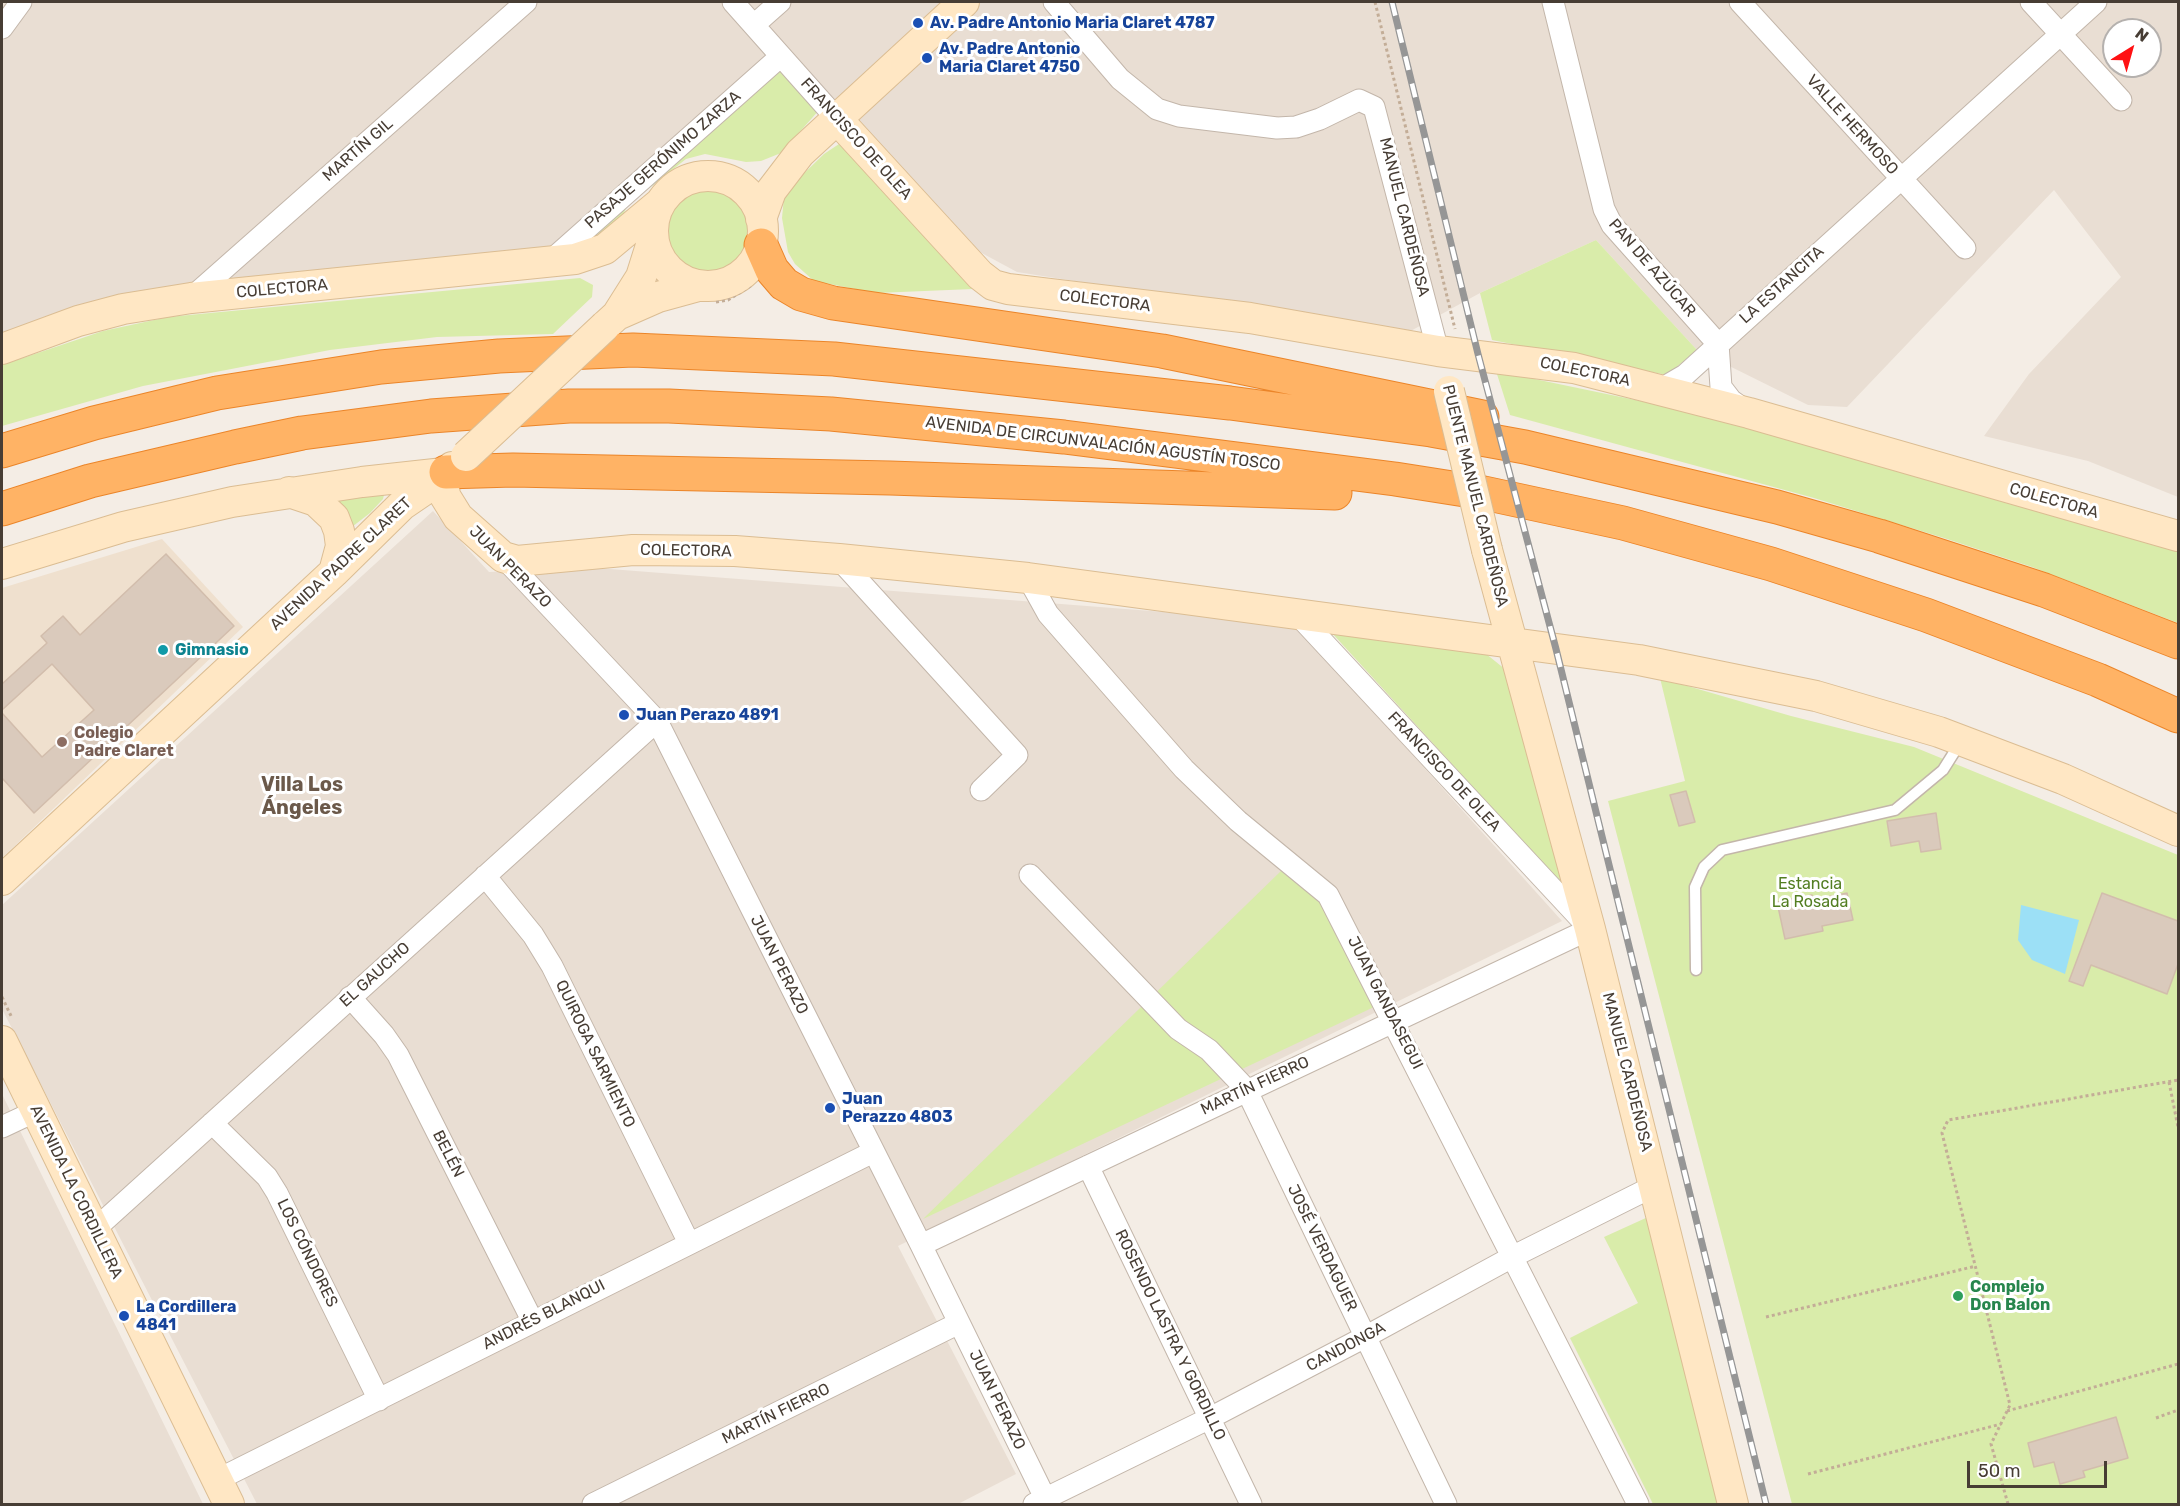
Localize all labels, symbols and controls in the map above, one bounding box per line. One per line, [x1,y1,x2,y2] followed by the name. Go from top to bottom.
[930,13,1215,33] place label: Av. Padre Antonio Maria Claret 4787
[911,16,925,30] marker: Av. Padre Antonio Maria Claret 4787
[2102,18,2162,78] north arrow
[2132,24,2152,46] text: N
[939,39,1080,77] place label: Av. Padre Antonio Maria Claret 4750
[920,51,934,65] marker: Av. Padre Antonio Maria Claret 4750
[1802,71,1902,179] street label: VALLE HERMOSO
[796,74,916,204] street label: FRANCISCO DE OLEA
[581,87,745,233] street label: PASAJE GERÓNIMO ZARZA
[319,114,397,186] street label: MARTÍN GIL
[1375,135,1433,299] street label: MANUEL CARDEÑOSA
[1604,215,1700,321] street label: PAN DE AZÚCAR
[1736,242,1828,328] street label: LA ESTANCITA
[235,275,329,303] street label: COLECTORA
[1058,286,1152,316] street label: COLECTORA
[1538,353,1632,391] street label: COLECTORA
[1438,383,1512,609] street label: PUENTE MANUEL CARDEÑOSA
[924,413,1282,475] street label: AVENIDA DE CIRCUNVALACIÓN AGUSTÍN TOSCO
[2007,479,2101,523] street label: COLECTORA
[266,493,416,635] street label: AVENIDA PADRE CLARET
[465,522,555,612] street label: JUAN PERAZO
[640,541,732,561] street label: COLECTORA
[175,640,249,660] place label: Gimnasio
[156,643,170,657] marker: Gimnasio
[636,705,779,725] place label: Juan Perazo 4891
[617,708,631,722] marker: Juan Perazo 4891
[1383,708,1505,836] street label: FRANCISCO DE OLEA
[74,723,174,761] place label: Colegio Padre Claret
[55,735,69,749] marker: Colegio Padre Claret
[261,773,343,820] district label: Villa Los Ángeles
[1772,874,1848,912] park label: Estancia La Rosada
[746,912,812,1018] street label: JUAN PERAZO
[1343,933,1427,1073] street label: JUAN GANDASEGUI
[336,938,414,1012] street label: EL GAUCHO
[551,977,639,1131] street label: QUIROGA SARMIENTO
[1598,990,1656,1154] street label: MANUEL CARDEÑOSA
[1198,1052,1312,1120] street label: MARTÍN FIERRO
[842,1089,953,1127] place label: Juan Perazzo 4803
[823,1101,837,1115] marker: Juan Perazzo 4803
[26,1102,126,1282] street label: AVENIDA LA CORDILLERA
[428,1127,468,1181] street label: BELÉN
[1283,1181,1361,1315] street label: JOSÉ VERDAGUER
[272,1196,342,1310] street label: LOS CÓNDORES
[1110,1226,1230,1444] street label: ROSENDO LASTRA Y GORDILLO
[480,1276,608,1354] street label: ANDRÉS BLANQUI
[1970,1277,2050,1315] place label: Complejo Don Balon
[1951,1289,1965,1303] marker: Complejo Don Balon
[136,1297,236,1335] place label: La Cordillera 4841
[117,1309,131,1323] marker: La Cordillera 4841
[1303,1318,1389,1376] street label: CANDONGA
[965,1347,1029,1453] street label: JUAN PERAZO
[719,1380,833,1448] street label: MARTÍN FIERRO
[1970,1449,2110,1487] scale bar
[1978,1460,2021,1482] text: 50 m

